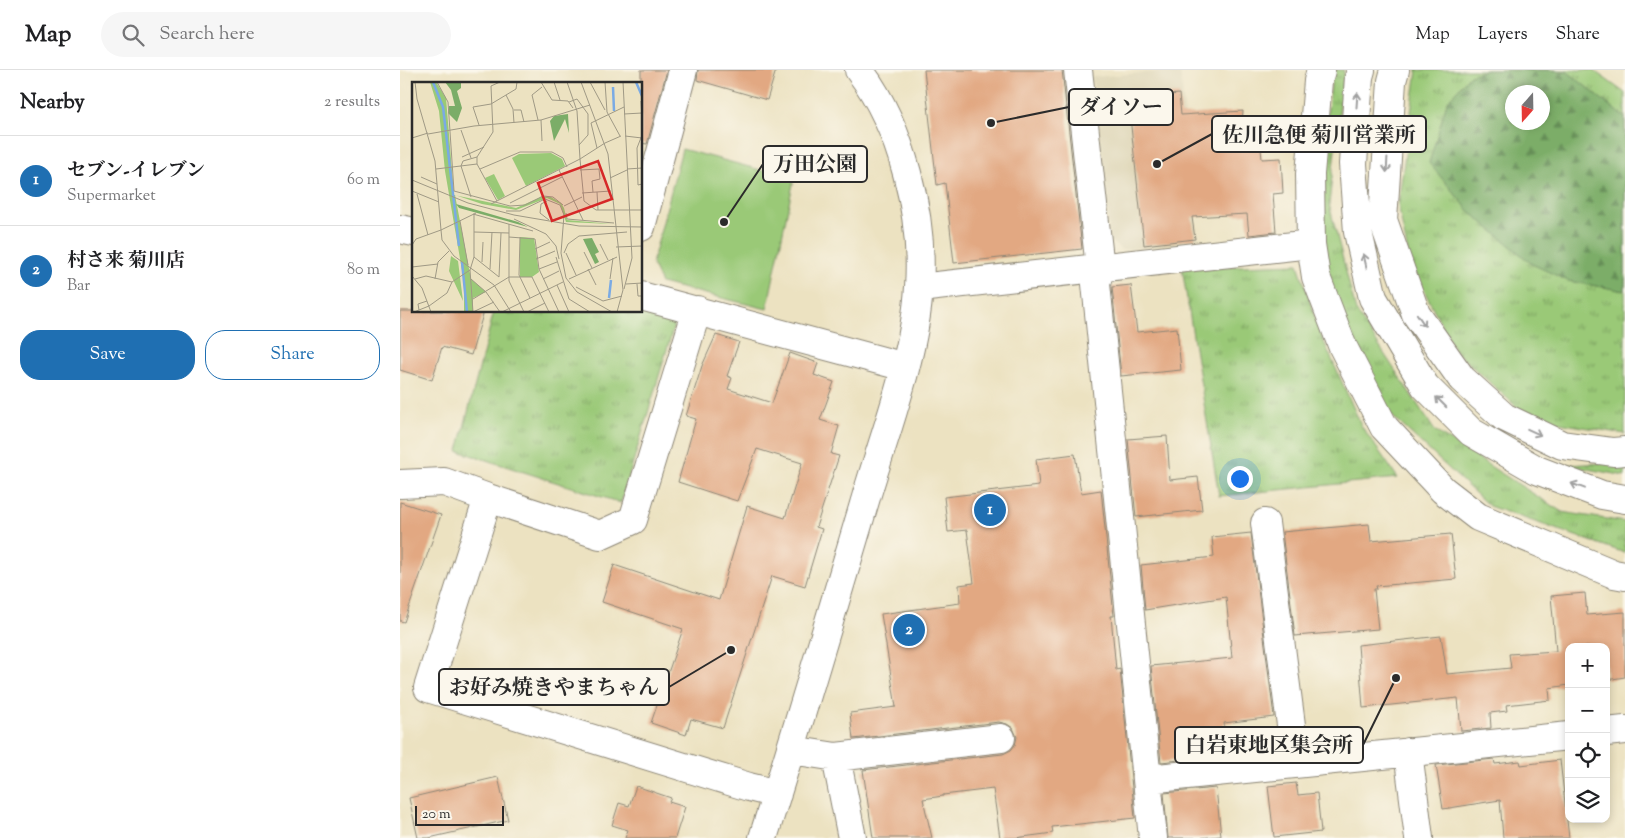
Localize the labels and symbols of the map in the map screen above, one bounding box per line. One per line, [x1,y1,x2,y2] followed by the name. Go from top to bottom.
[412,82,642,312] inset map
[1505,85,1550,130] north arrow
[1069,89,1173,125] callout: ダイソー
[1353,92,1362,108] one-way arrow
[1079,94,1163,124] text: ダイソー
[1212,116,1426,152] callout: 佐川急便 菊川営業所
[1222,122,1416,152] text: 佐川急便 菊川営業所
[763,146,867,182] callout: 万田公園
[773,151,857,181] text: 万田公園
[1382,156,1391,172] one-way arrow
[1359,254,1369,270] one-way arrow
[1416,313,1426,327] one-way arrow
[1435,396,1447,408] one-way arrow
[1526,427,1541,437] one-way arrow
[1227,466,1253,492] your location
[1571,481,1586,490] one-way arrow
[974,491,1006,529] pin: 1
[893,611,925,649] pin: 2
[439,669,669,705] callout: お好み焼きやまちゃん
[449,674,659,704] text: お好み焼きやまちゃん
[1175,727,1363,763] callout: 白岩東地区集会所
[1185,732,1353,762] text: 白岩東地区集会所
[415,803,504,826] scale bar

